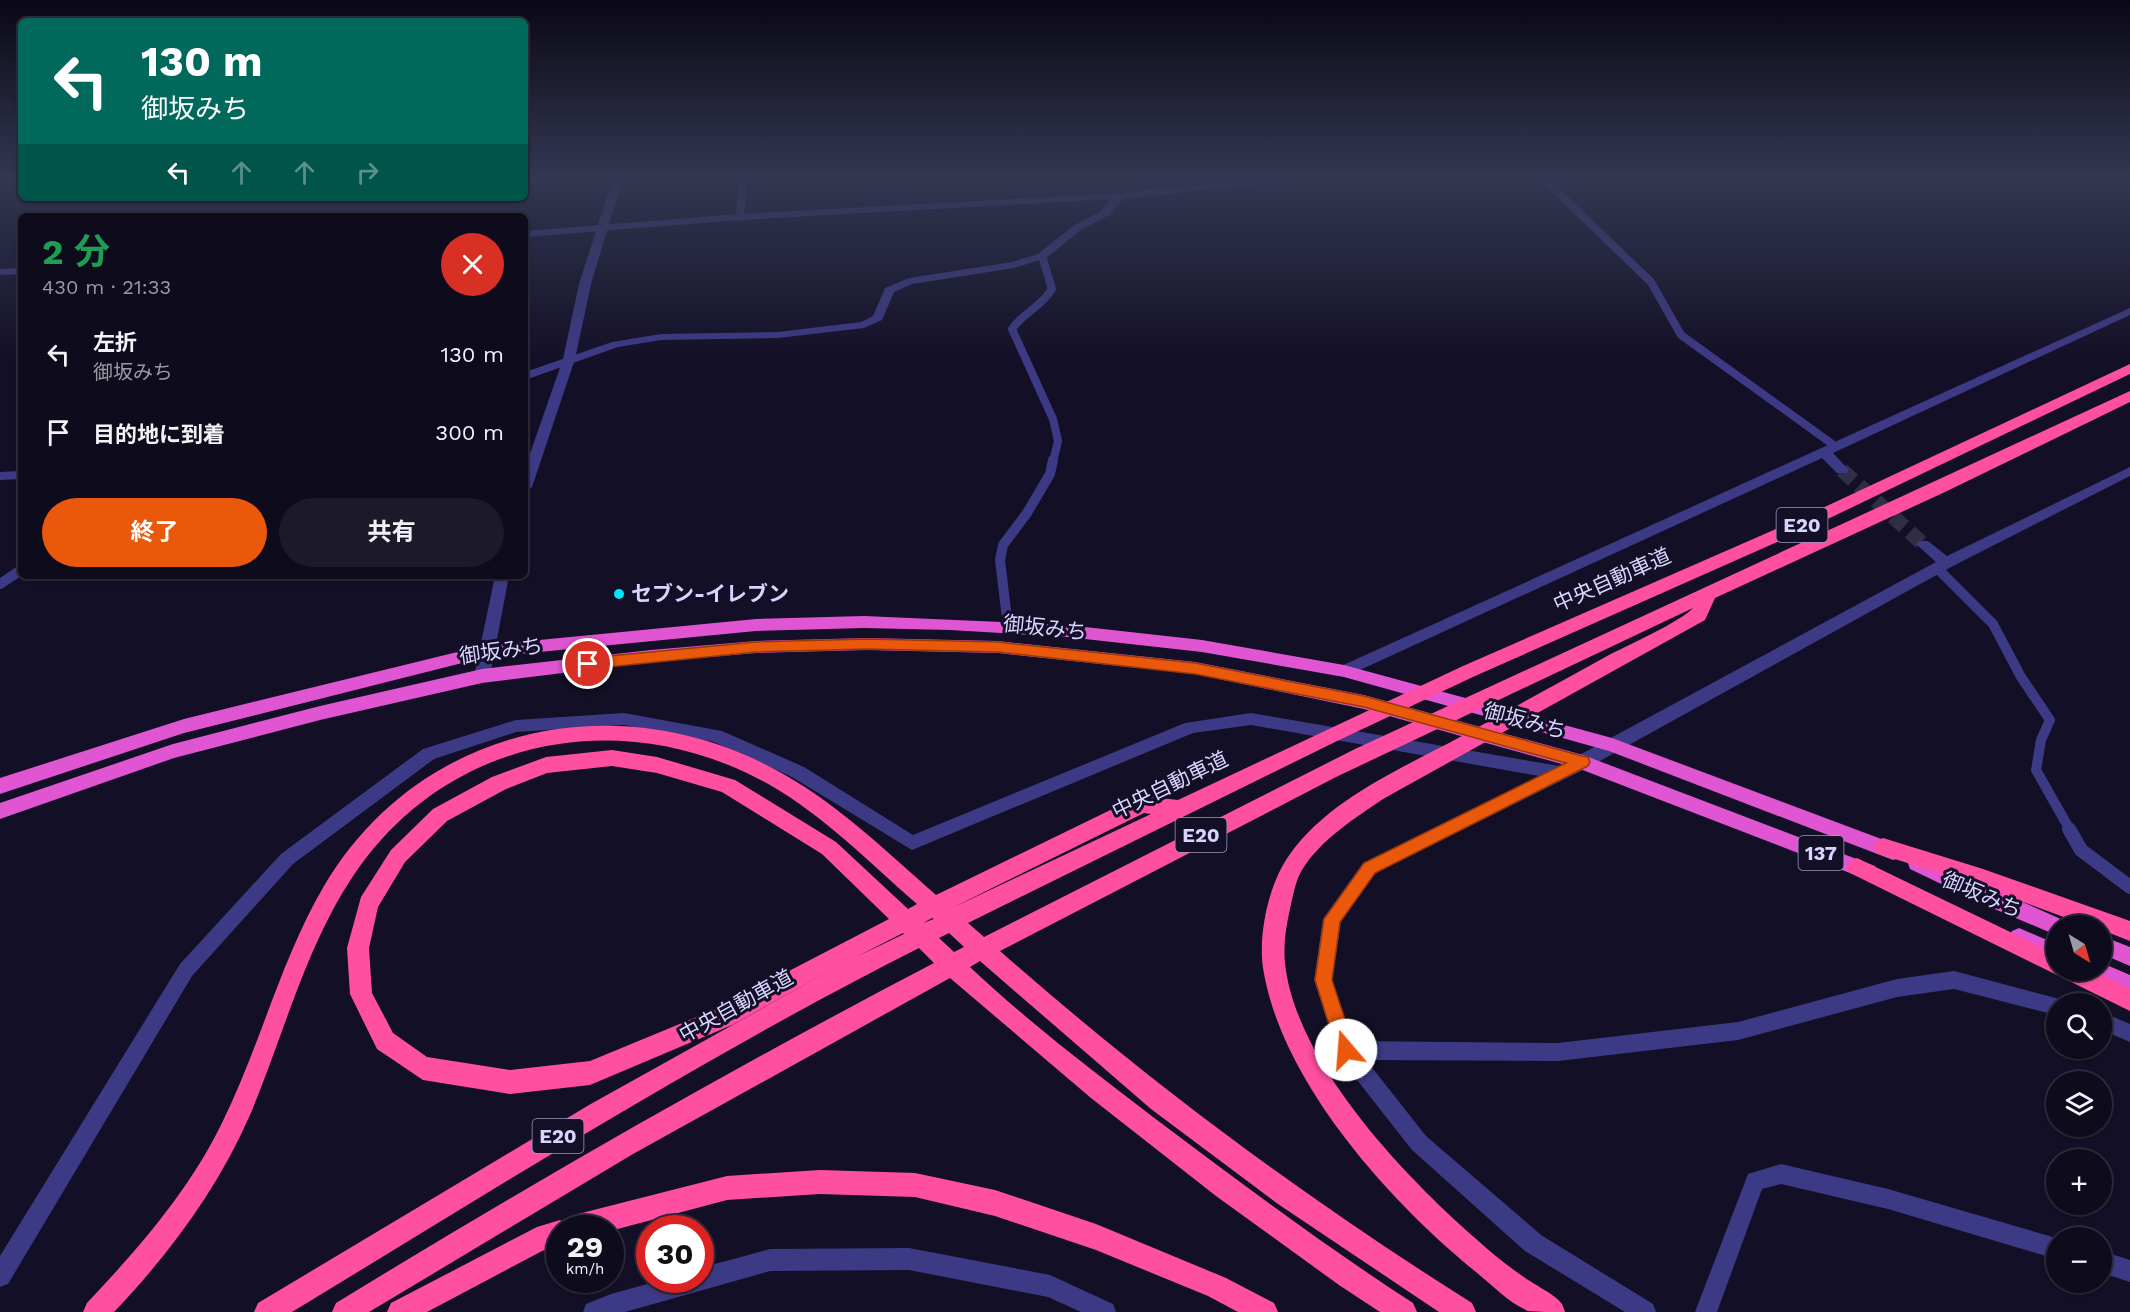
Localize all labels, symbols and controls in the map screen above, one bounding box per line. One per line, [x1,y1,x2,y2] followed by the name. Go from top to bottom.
[141,37,263,86] text: 130 m
[42,42,120,120] icon: left
[141,93,249,125] text: 御坂みち
[162,156,195,189] icon: left
[225,156,258,189] icon: ahead
[288,156,321,189] icon: ahead
[351,156,384,189] icon: right
[42,231,110,273] text: 2 分
[441,233,504,296] button: close
[42,275,171,299] text: 430 m · 21:33
[93,330,137,355] text: 左折
[42,338,75,371] icon: left
[440,342,504,367] text: 130 m
[93,360,173,384] text: 御坂みち
[42,416,75,449] icon: arrive
[435,420,504,445] text: 300 m
[93,422,225,447] text: 目的地に到着
[42,498,267,567] button: 終了
[279,498,504,567] button: 共有
[1776,508,1828,542] road number: E20
[1549,542,1674,617] street label: 中央自動車道
[631,581,789,606] place label: セブン-イレブン
[612,587,626,601] marker: セブン-イレブン
[1002,611,1088,644] street label: 御坂みち
[458,632,544,669] street label: 御坂みち
[562,638,613,689] pin
[571,647,604,680] icon: arrive
[1481,698,1569,743] street label: 御坂みち
[1108,746,1232,823] street label: 中央自動車道
[1176,818,1226,852] road number: E20
[1798,836,1844,870] road number: 137
[1939,867,2026,922] street label: 御坂みち
[2046,915,2112,981] north arrow
[2046,915,2112,1293] map controls
[675,964,797,1047] street label: 中央自動車道
[2046,993,2112,1059] button: search
[1314,1018,1378,1082] position arrow
[2046,1071,2112,1137] button: layers
[532,1119,584,1153] road number: E20
[2046,1149,2112,1215] button: +
[636,1215,714,1293] speed limit sign: 30
[2046,1227,2112,1293] button: −
[567,1229,603,1264] text: 29
[566,1260,604,1278] text: km/h

